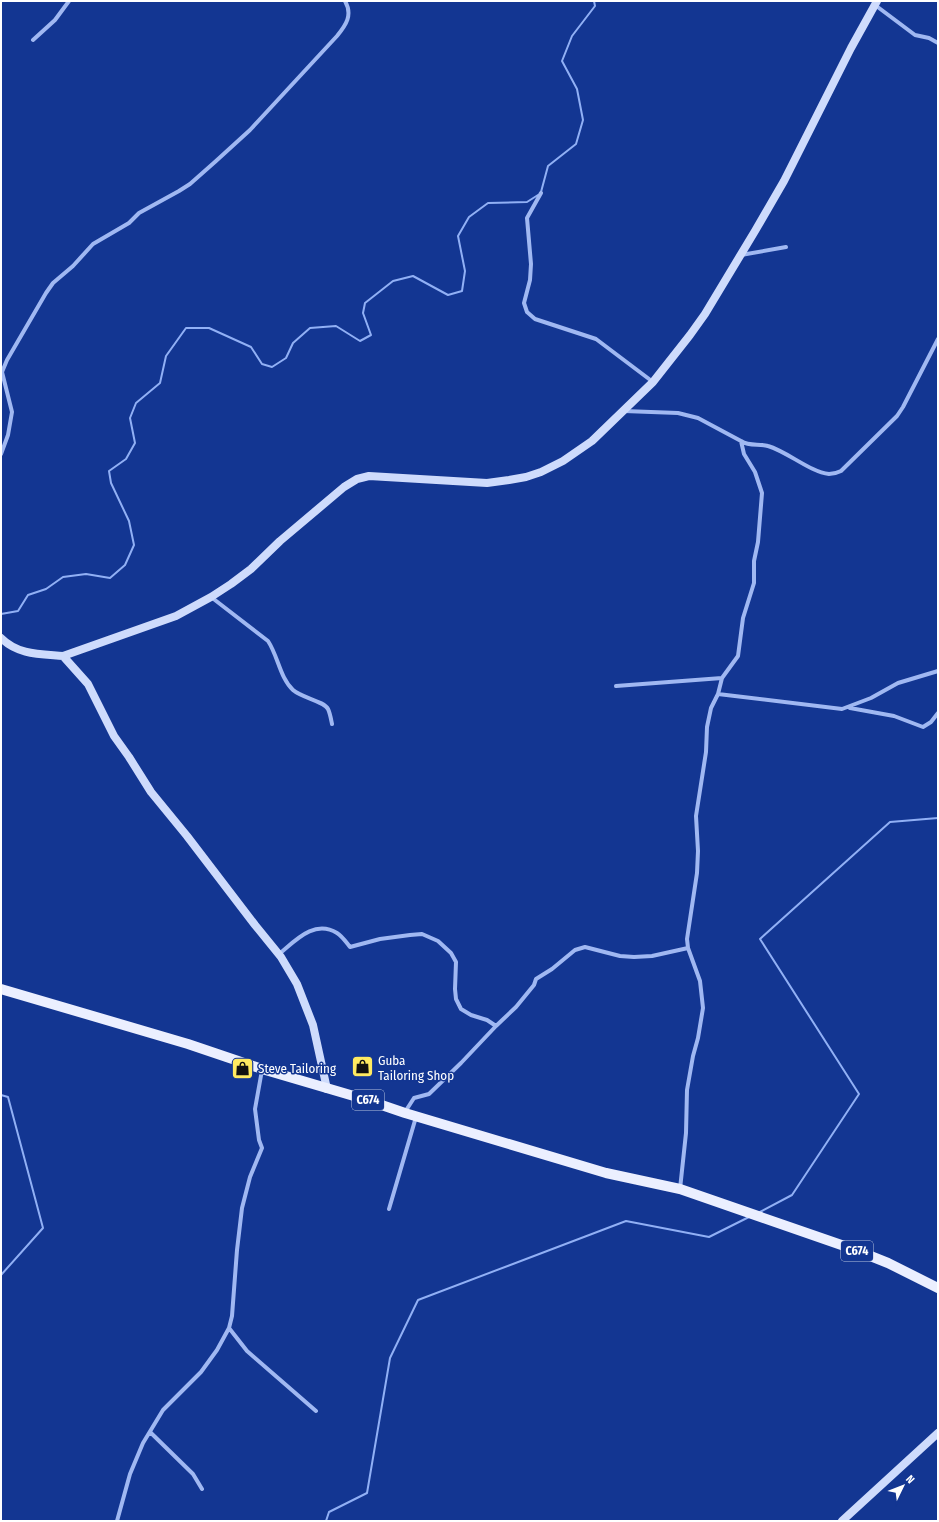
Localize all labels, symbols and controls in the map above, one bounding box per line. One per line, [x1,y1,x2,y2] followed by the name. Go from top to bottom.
[378,1053,454,1083] place label: Guba Tailoring Shop
[349,1054,375,1080] shop icon: Guba Tailoring Shop
[229,1055,255,1081] shop icon: Steve Tailoring
[258,1061,337,1076] place label: Steve Tailoring
[352,1090,384,1110] road number: C674
[841,1241,873,1261] road number: C674
[883,1466,923,1506] north arrow
[903,1473,917,1486] text: N

